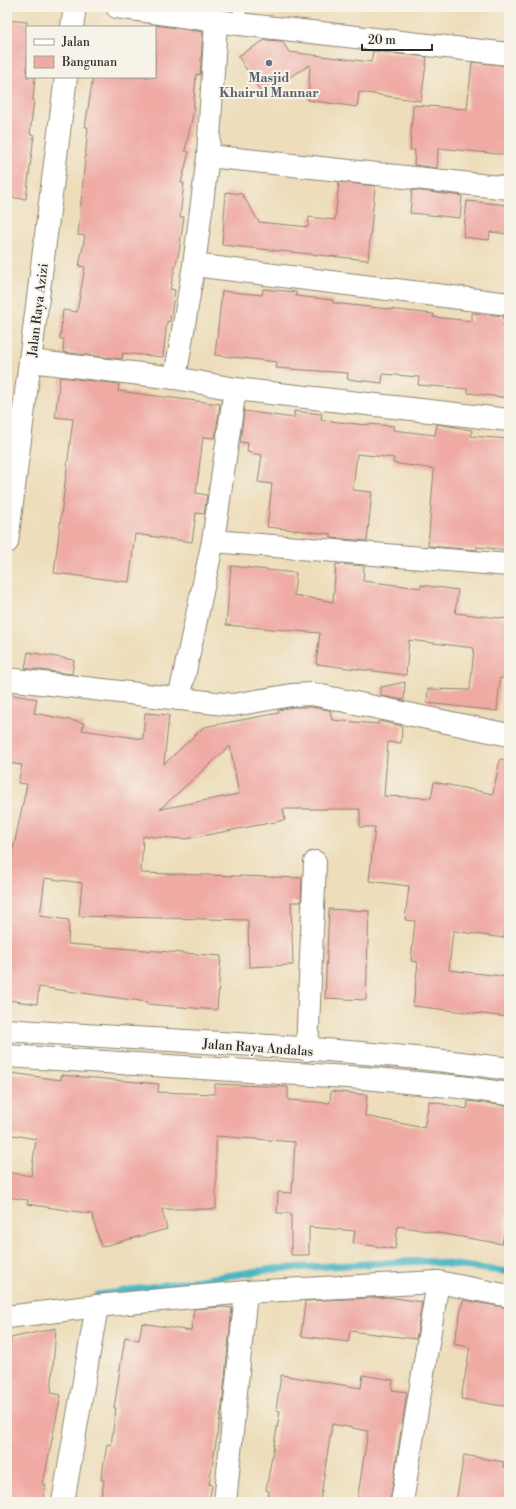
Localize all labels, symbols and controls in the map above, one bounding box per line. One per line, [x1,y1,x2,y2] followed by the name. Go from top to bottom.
[26,26,156,78] legend
[362,26,432,52] scale bar
[368,33,396,48] text: 20 m
[61,35,90,50] text: Jalan
[61,55,117,70] text: Bangunan
[264,58,274,68] marker: Masjid Khairul Mannar
[219,70,319,101] place label: Masjid Khairul Mannar
[24,262,52,359] street label: Jalan Raya Azizi
[201,1036,314,1060] street label: Jalan Raya Andalas

